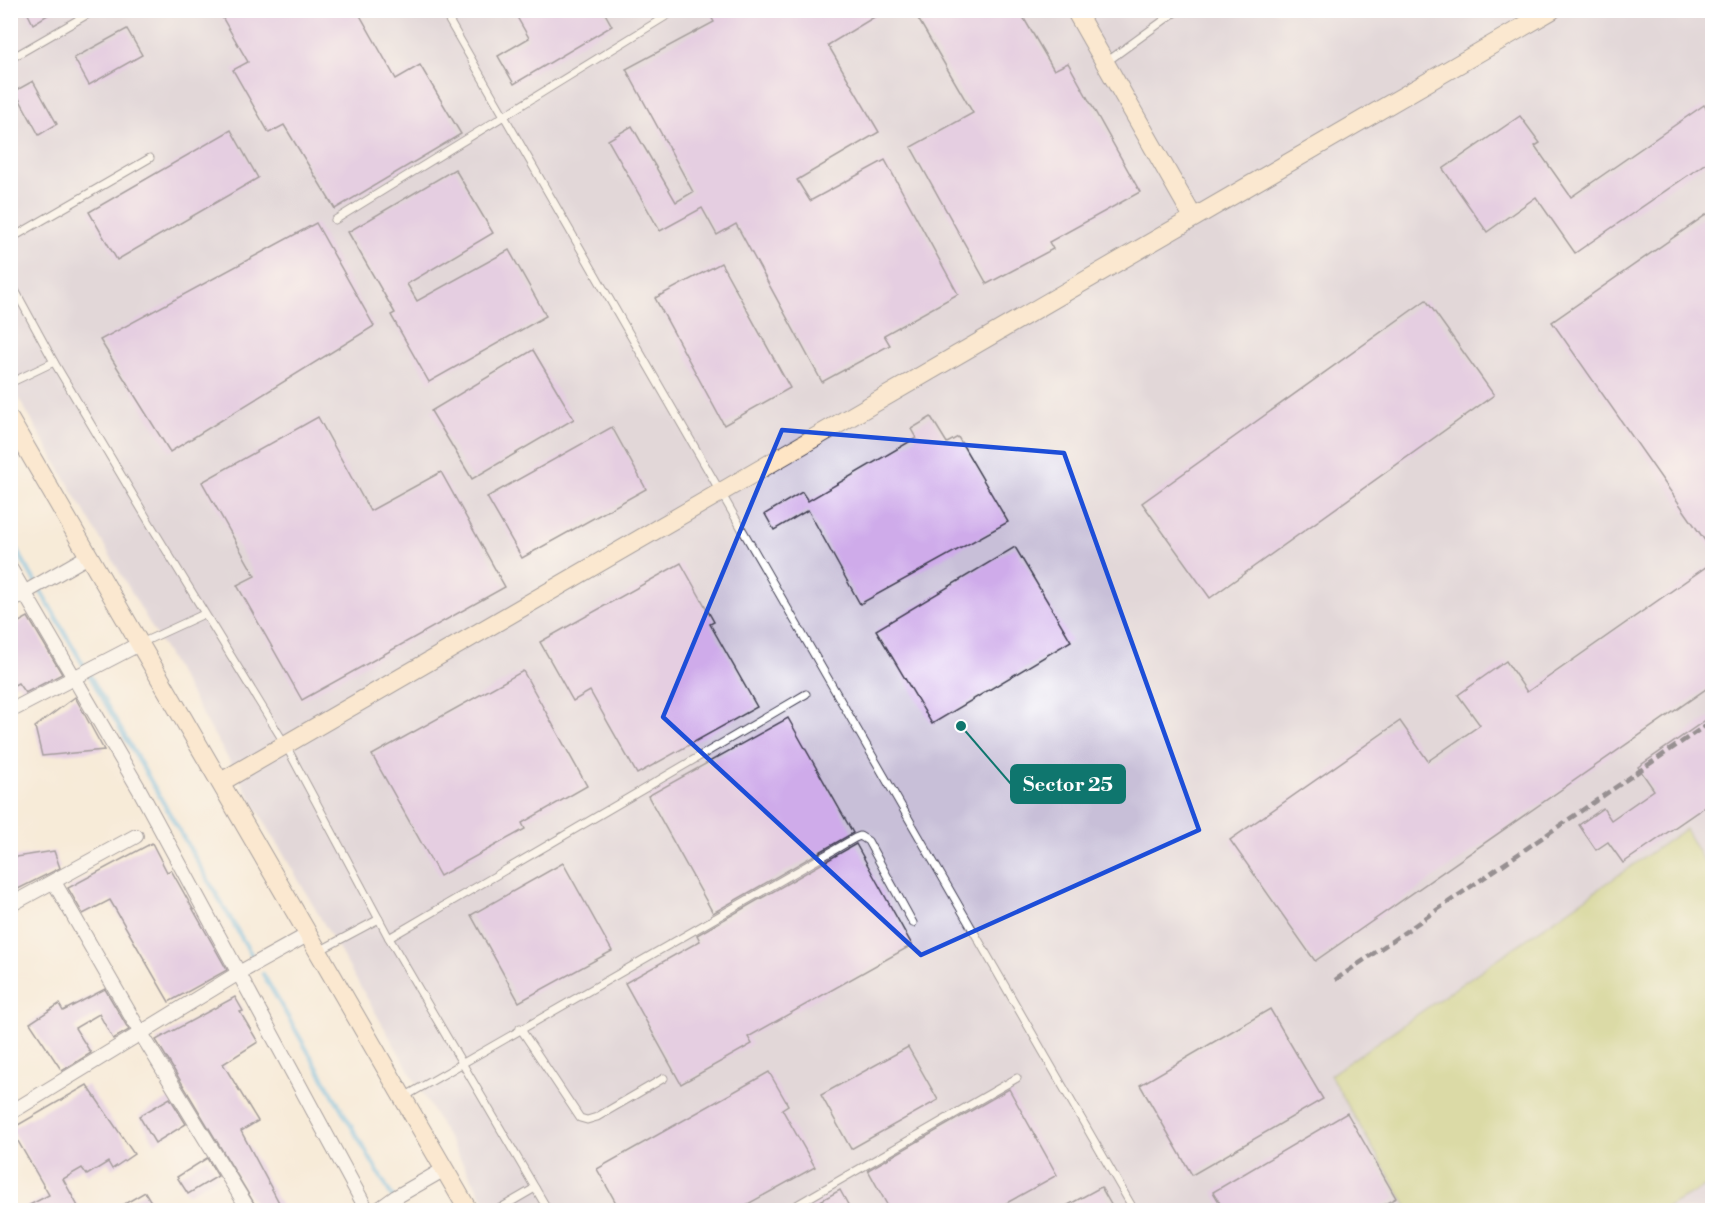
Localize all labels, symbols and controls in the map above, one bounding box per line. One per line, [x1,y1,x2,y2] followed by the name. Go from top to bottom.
[1011,765,1125,803] callout: Sector 25
[1023,773,1113,798] text: Sector 25

